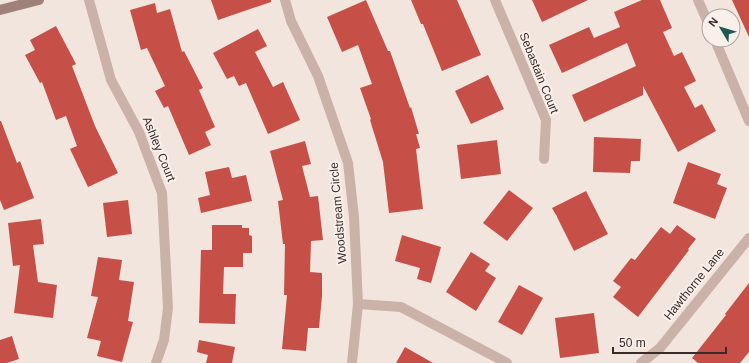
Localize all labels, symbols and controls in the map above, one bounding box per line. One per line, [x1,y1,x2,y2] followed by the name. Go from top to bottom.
[701,8,741,48] north arrow
[706,15,720,29] text: N
[516,30,562,116] street label: Sebastain Court
[140,115,179,184] street label: Ashley Court
[327,161,349,264] street label: Woodstream Circle
[661,245,727,323] street label: Hawthorne Lane
[613,329,726,355] scale bar
[619,336,646,350] text: 50 m

